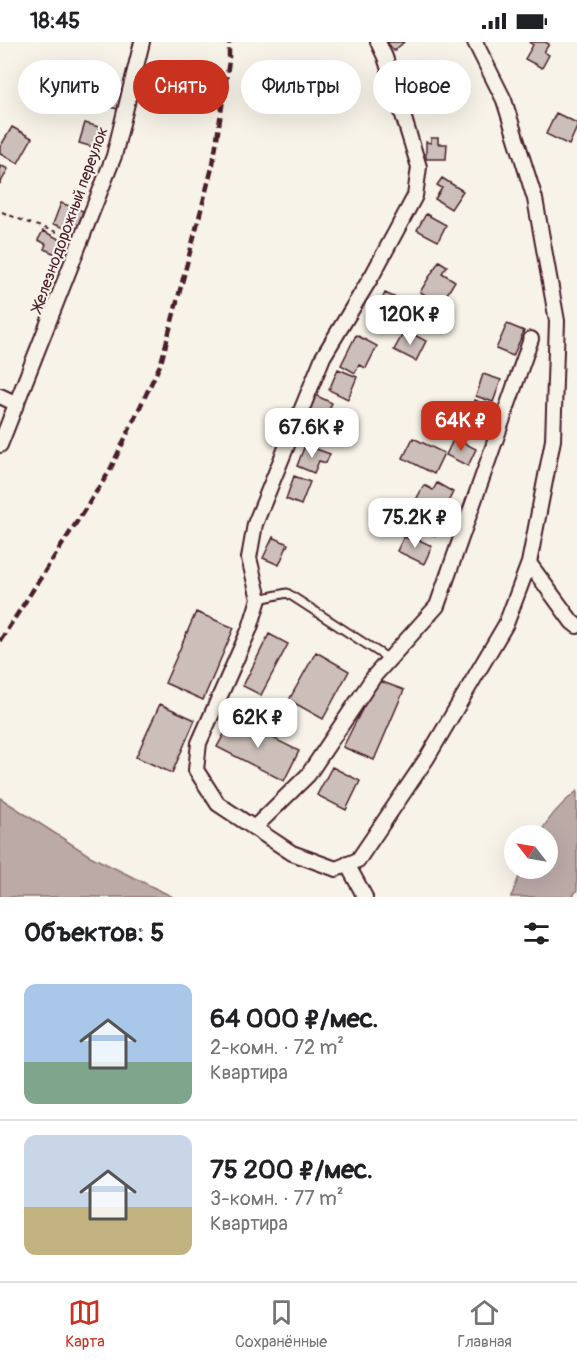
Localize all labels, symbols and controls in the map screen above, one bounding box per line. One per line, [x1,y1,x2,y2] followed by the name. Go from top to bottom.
[30,7,80,35] text: 18:45
[18,60,121,114] chip: Купить
[133,60,229,114] chip: Снять
[241,60,361,114] chip: Фильтры
[373,60,471,114] chip: Новое
[26,124,113,318] street label: Железнодорожный переулок
[361,295,459,346] pin: 120K ₽
[379,302,441,327] text: 120K ₽
[419,401,503,452] pin: 64K ₽
[257,408,367,459] pin: 67.6K ₽
[435,408,487,433] text: 64K ₽
[279,415,345,440] text: 67.6K ₽
[360,498,470,549] pin: 75.2K ₽
[382,505,448,530] text: 75.2K ₽
[216,698,300,749] pin: 62K ₽
[232,705,284,730] text: 62K ₽
[504,825,558,879] north arrow
[504,825,558,879] map controls
[24,917,164,949] text: Объектов: 5
[520,917,553,950] icon: filters
[210,1003,379,1035] text: 64 000 ₽/мес.
[72,1008,144,1080] icon: home
[210,1035,344,1060] text: 2-комн. · 72 m²
[210,1060,288,1085] text: Квартира
[210,1154,373,1186] text: 75 200 ₽/мес.
[72,1159,144,1231] icon: home
[210,1186,344,1211] text: 3-комн. · 77 m²
[210,1211,288,1236] text: Квартира
[65,1296,105,1352] tab: Карта
[235,1296,327,1352] tab: Сохранённые
[458,1296,512,1352] tab: Главная

